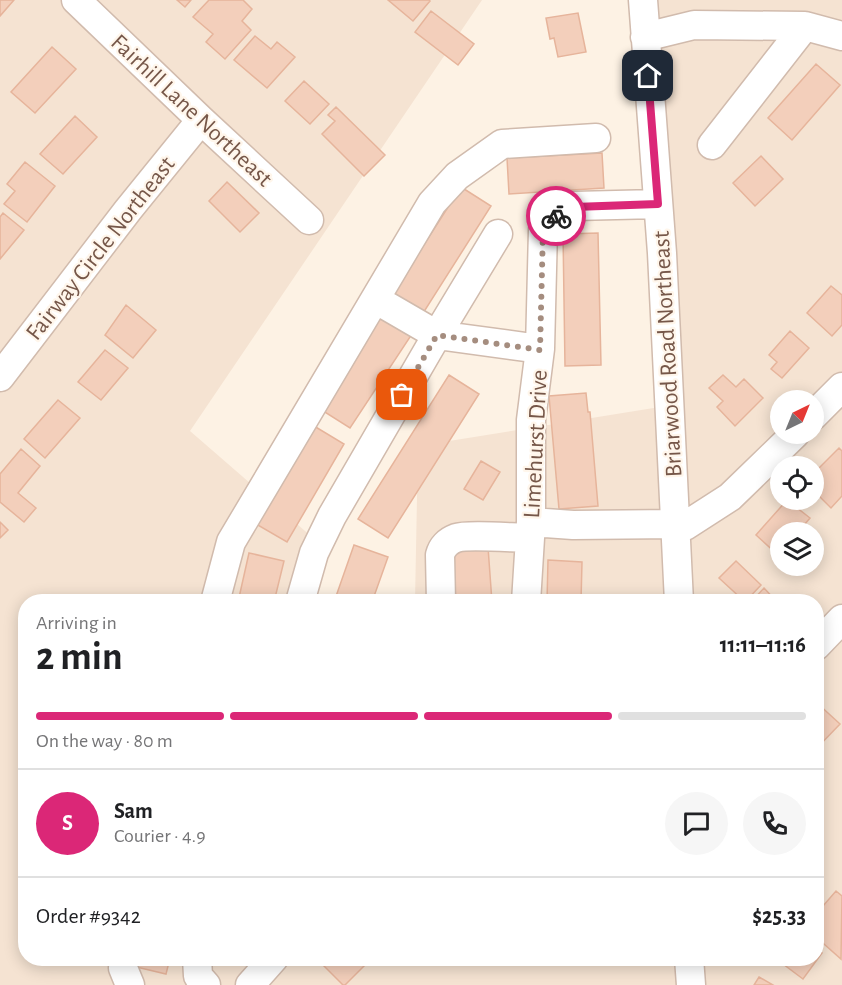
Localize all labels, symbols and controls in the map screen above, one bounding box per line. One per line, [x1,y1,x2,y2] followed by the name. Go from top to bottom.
[106,30,277,192] street label: Fairhill Lane Northeast
[622,50,673,101] pin
[631,59,664,92] icon: home
[22,152,180,345] street label: Fairway Circle Northeast
[526,186,586,246] courier
[540,200,573,233] icon: bike
[650,230,686,478] street label: Briarwood Road Northeast
[376,369,427,420] pin
[520,369,552,519] street label: Limehurst Drive
[385,378,418,411] icon: bag
[770,390,824,444] north arrow
[770,390,824,576] map controls
[770,456,824,510] button: locate
[770,522,824,576] button: layers
[36,613,117,633] text: Arriving in
[720,634,806,656] text: 11:11–11:16
[36,638,123,677] text: 2 min
[36,731,173,751] text: On the way · 80 m
[665,792,728,855] button: chat
[743,792,806,855] button: phone
[114,800,153,822] text: Sam
[62,812,73,834] text: S
[114,826,206,846] text: Courier · 4.9
[36,905,141,927] text: Order #9342
[752,905,806,927] text: $25.33

